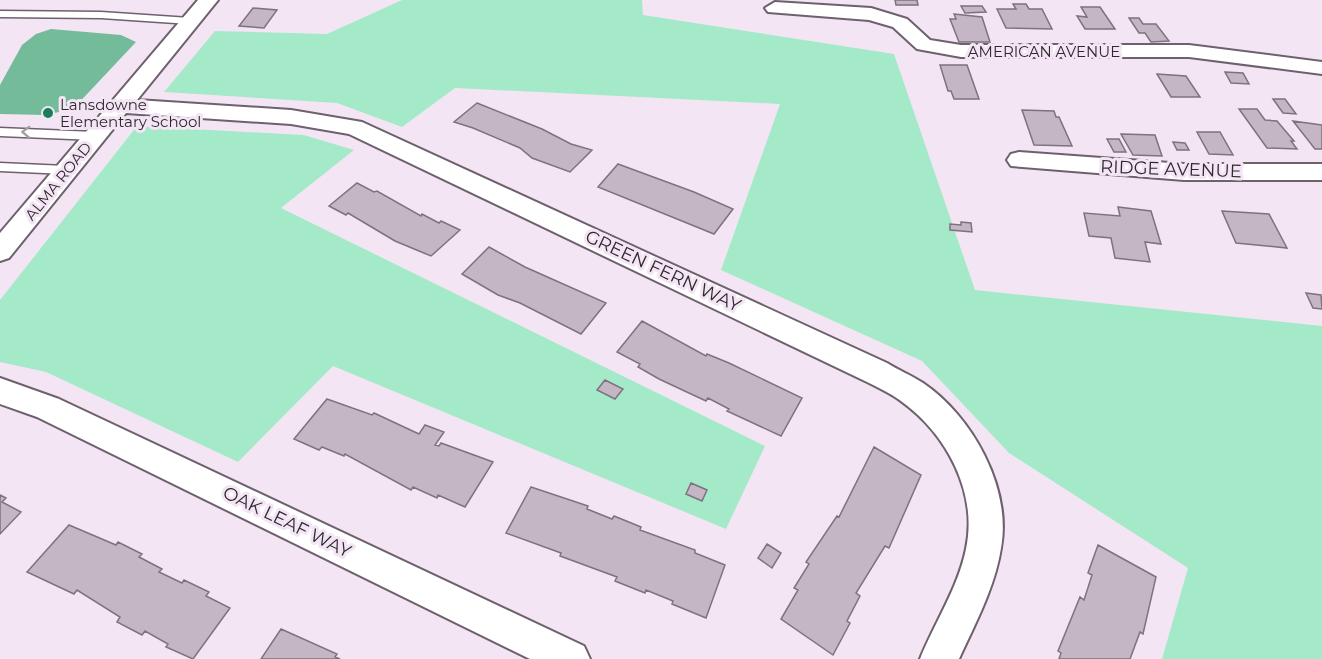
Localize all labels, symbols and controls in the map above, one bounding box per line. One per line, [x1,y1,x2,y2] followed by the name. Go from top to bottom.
[968,42,1120,61] street label: AMERICAN AVENUE
[60,95,201,131] place label: Lansdowne Elementary School
[41,106,55,120] marker: Lansdowne Elementary School
[22,125,31,138] one-way arrow
[21,138,95,224] street label: ALMA ROAD
[1100,156,1242,182] street label: RIDGE AVENUE
[582,225,745,317] street label: GREEN FERN WAY
[219,481,355,563] street label: OAK LEAF WAY

